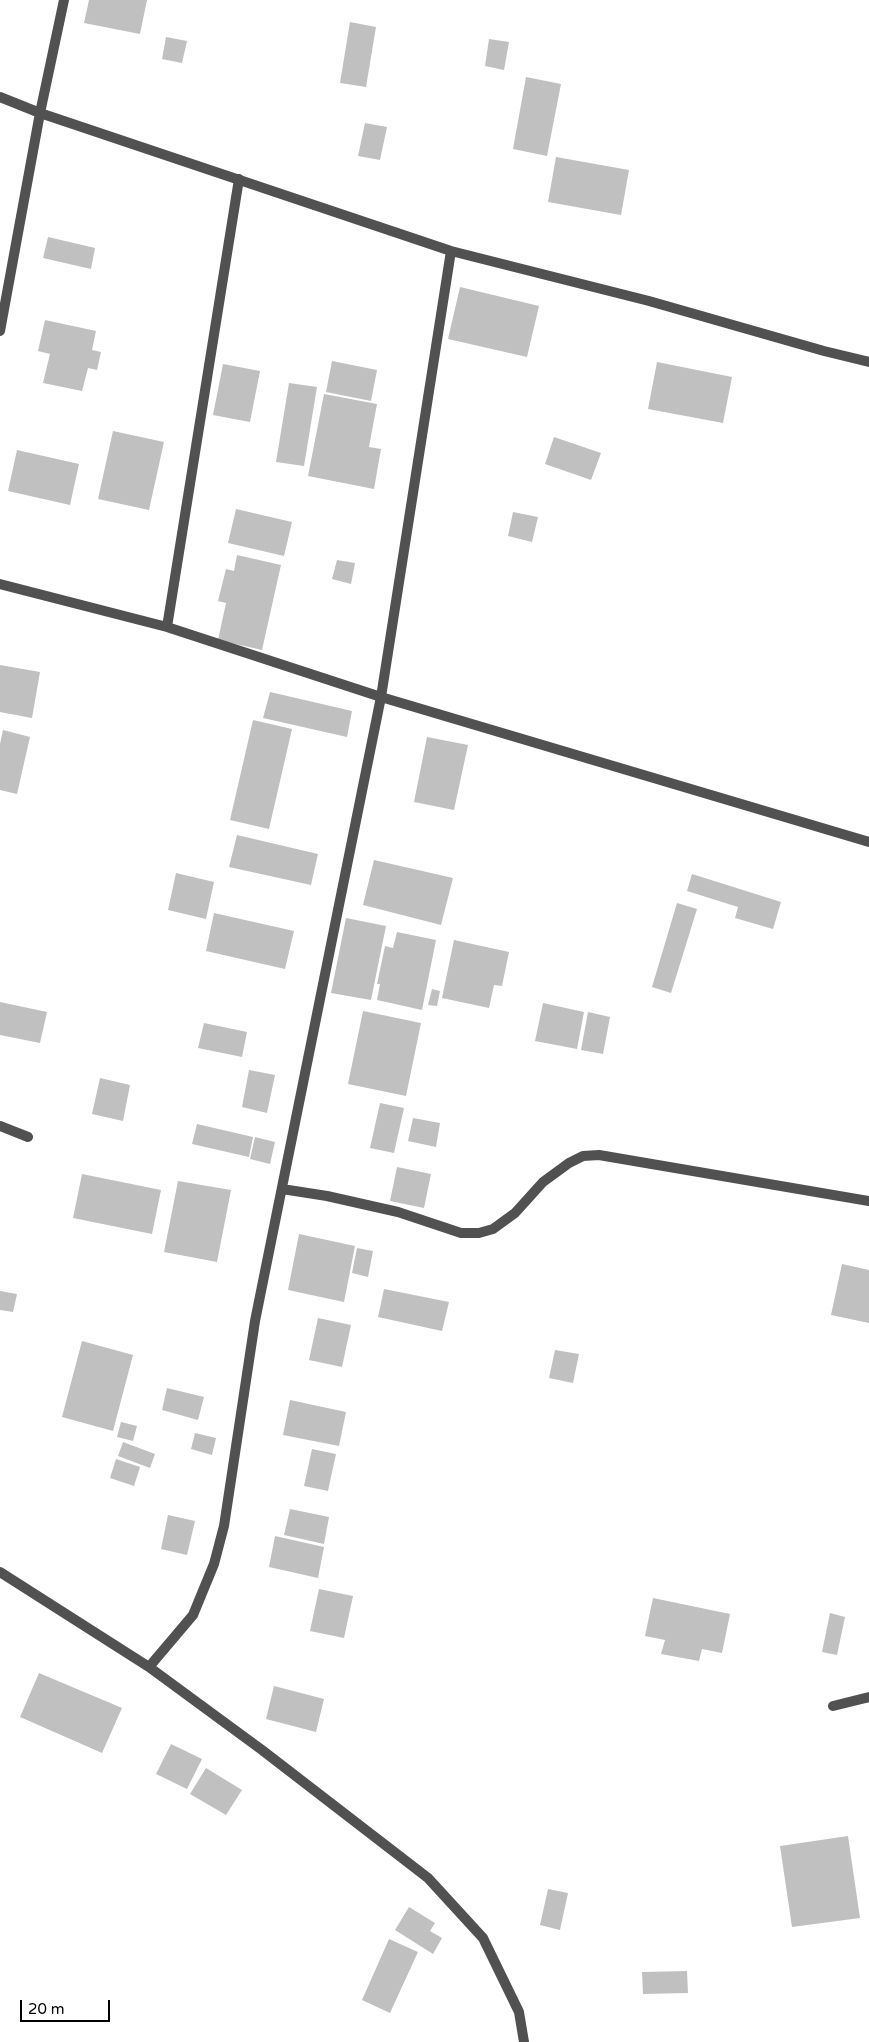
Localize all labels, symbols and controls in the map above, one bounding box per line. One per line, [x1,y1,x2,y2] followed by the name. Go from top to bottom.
[22,1990,112,2022] scale bar
[28,2000,65,2018] text: 20 m

